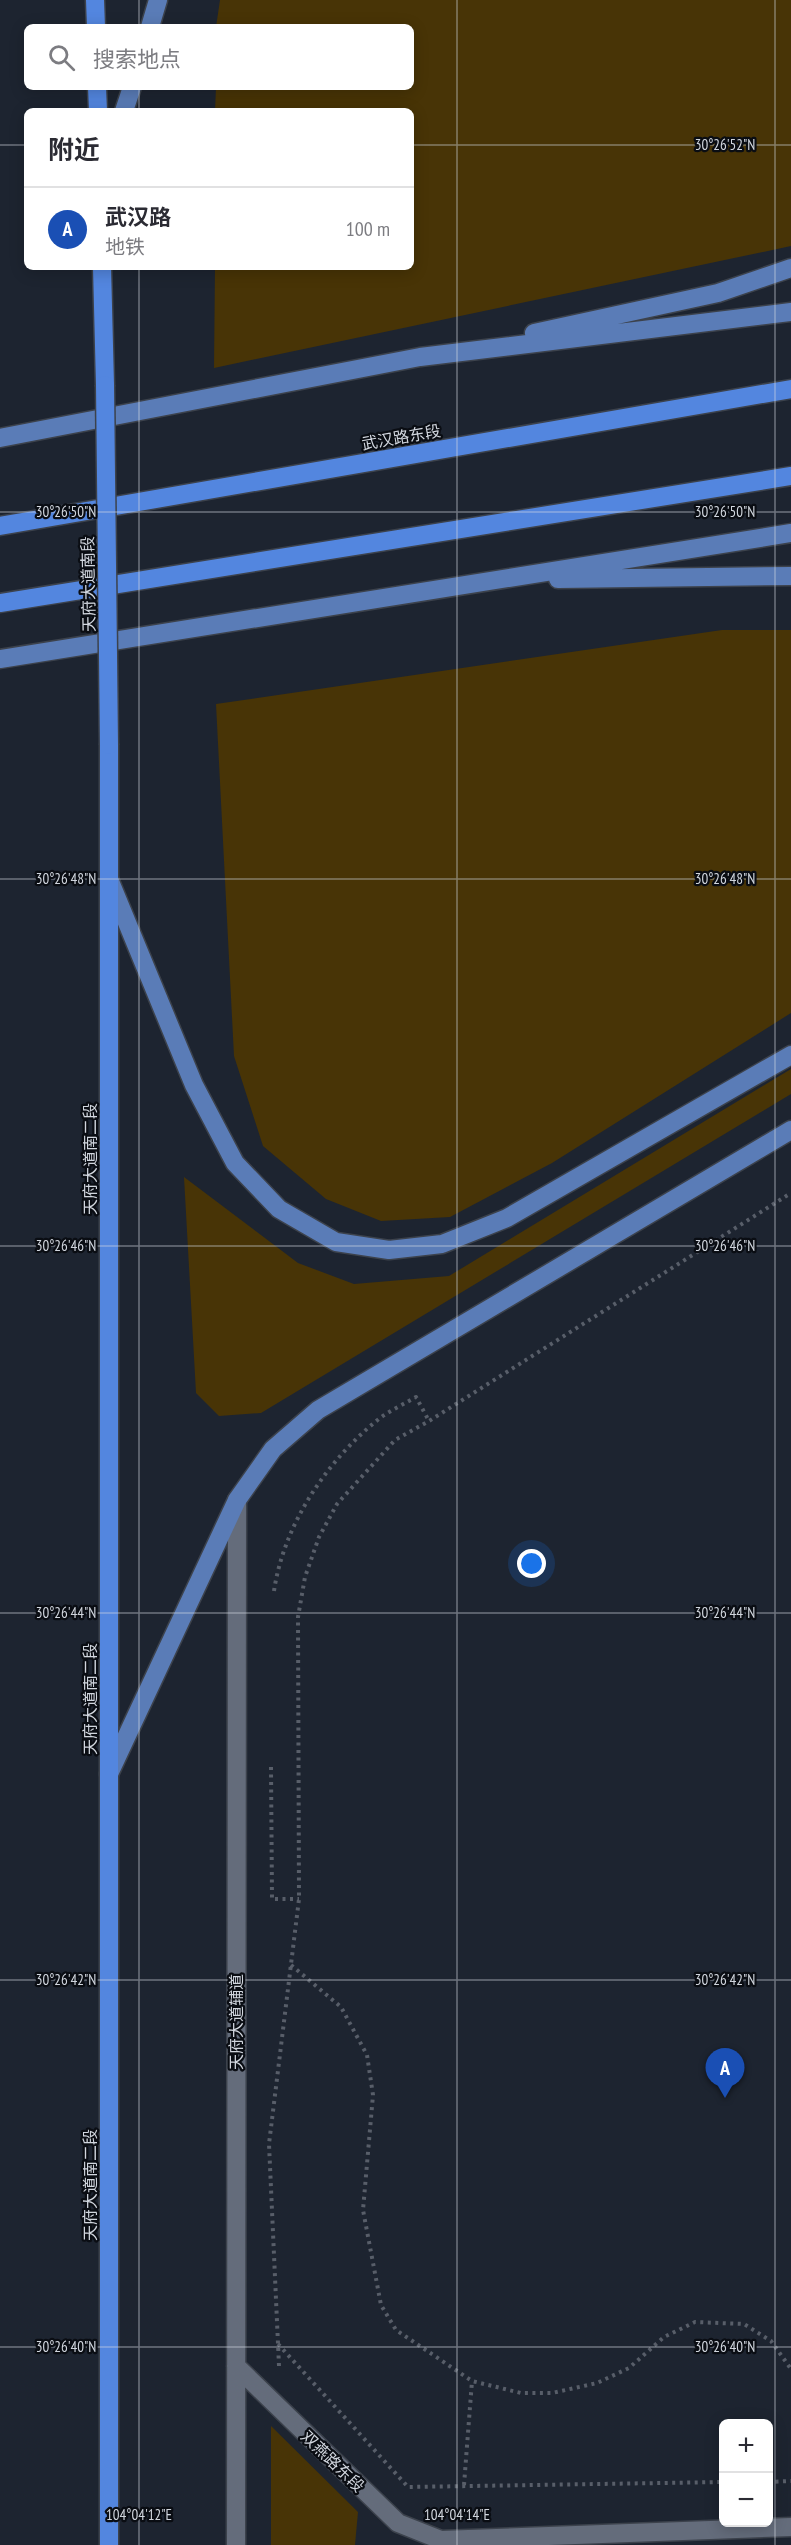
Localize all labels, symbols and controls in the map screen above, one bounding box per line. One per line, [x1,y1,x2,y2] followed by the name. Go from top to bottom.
[24,24,414,90] search box
[45,41,78,74] icon: search
[93,45,181,73] text: 搜索地点
[48,133,100,166] text: 附近
[695,135,755,154] text: 30°26'52"N
[105,203,171,231] text: 武汉路
[62,216,73,242] text: A
[346,216,390,242] text: 100 m
[105,234,145,260] text: 地铁
[360,420,442,454] street label: 武汉路东段
[36,502,96,521] text: 30°26'50"N
[695,502,755,521] text: 30°26'50"N
[77,536,99,632] street label: 天府大道南段
[36,869,96,888] text: 30°26'48"N
[695,869,755,888] text: 30°26'48"N
[80,1103,100,1215] street label: 天府大道南二段
[36,1236,96,1255] text: 30°26'46"N
[695,1236,755,1255] text: 30°26'46"N
[517,1549,546,1578] your location
[36,1603,96,1622] text: 30°26'44"N
[695,1603,755,1622] text: 30°26'44"N
[80,1643,100,1755] street label: 天府大道南二段
[36,1970,96,1989] text: 30°26'42"N
[695,1970,755,1989] text: 30°26'42"N
[226,1974,246,2070] street label: 天府大道辅道
[706,2048,744,2098] pin: A
[80,2129,100,2241] street label: 天府大道南二段
[36,2337,96,2356] text: 30°26'40"N
[695,2337,755,2356] text: 30°26'40"N
[719,2419,773,2527] map controls
[719,2419,773,2473] button: +
[297,2426,369,2496] street label: 双燕路东段
[719,2473,773,2527] button: −
[106,2505,172,2524] text: 104°04'12"E
[424,2505,490,2524] text: 104°04'14"E

